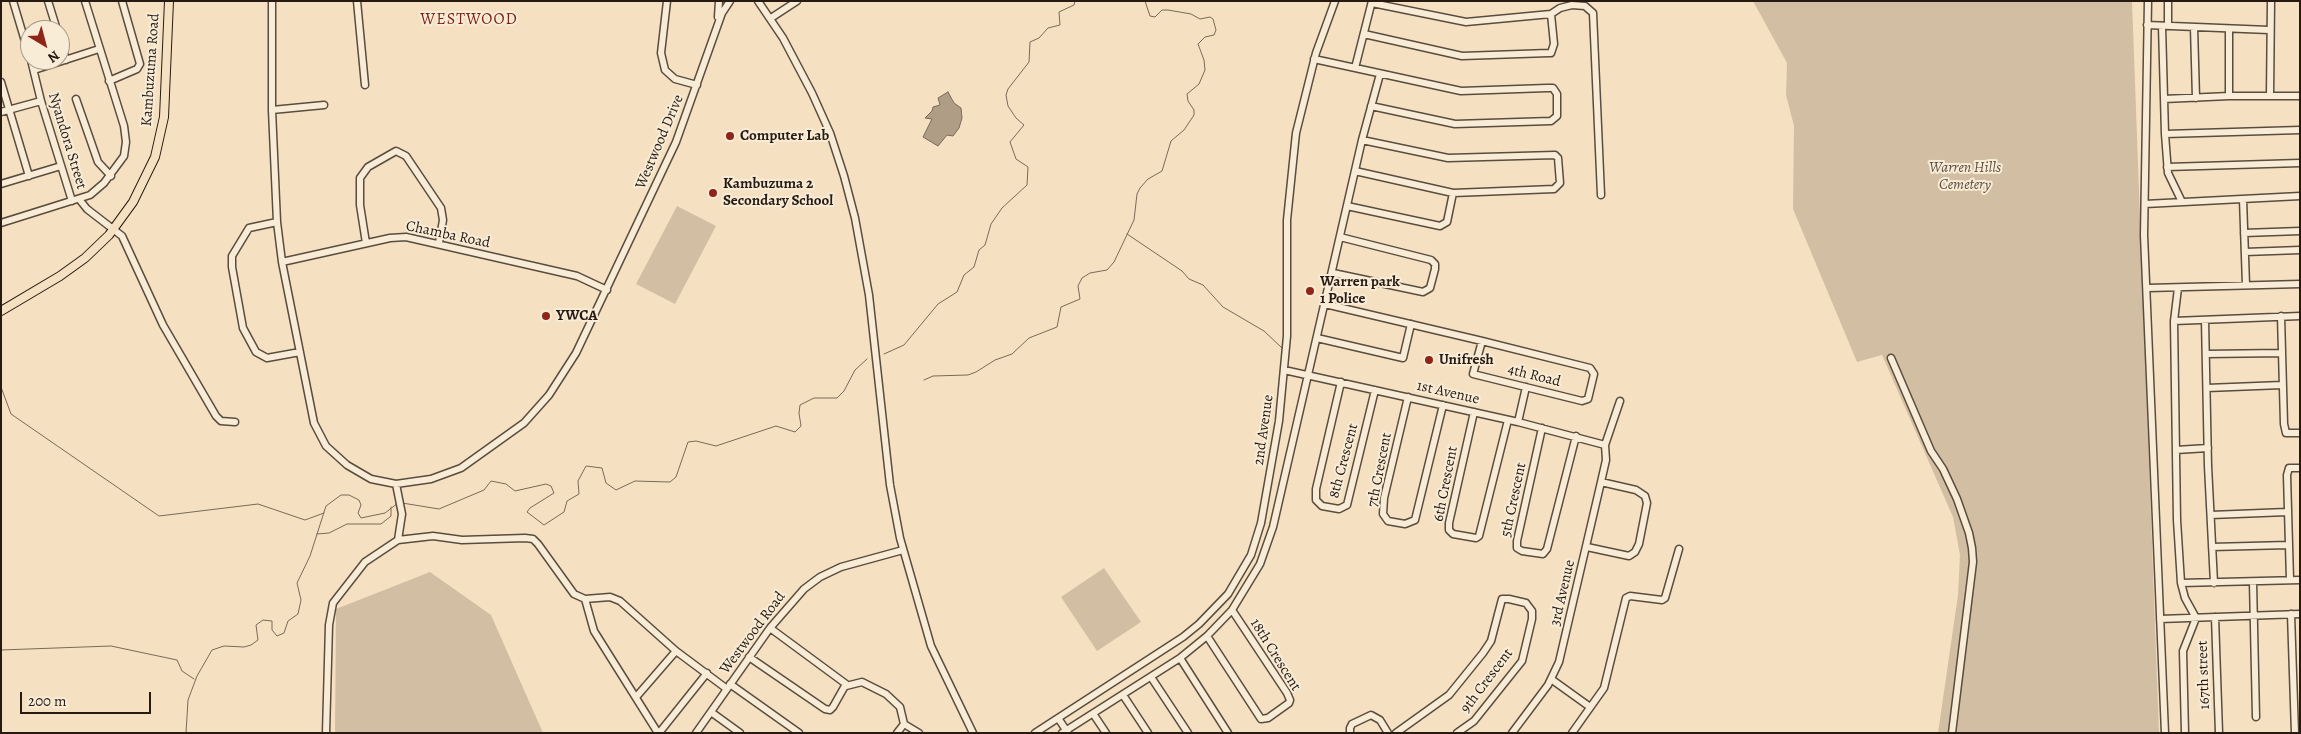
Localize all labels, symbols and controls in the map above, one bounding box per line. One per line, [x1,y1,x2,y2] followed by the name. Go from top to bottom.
[419,10,519,30] district label: WESTWOOD
[138,13,164,127] street label: Kambuzuma Road
[20,20,70,70] north arrow
[44,46,64,67] text: N
[44,91,90,191] street label: Nyandora Street
[632,92,688,192] street label: Westwood Drive
[740,127,829,145] place label: Computer Lab
[724,130,736,142] marker: Computer Lab
[1929,159,2001,194] park label: Warren Hills Cemetery
[723,175,833,210] place label: Kambuzuma 2 Secondary School
[707,187,719,199] marker: Kambuzuma 2 Secondary School
[404,217,492,253] street label: Chamba Road
[1320,273,1400,308] place label: Warren park 1 Police
[1304,285,1316,297] marker: Warren park 1 Police
[556,307,598,325] place label: YWCA
[540,310,552,322] marker: YWCA
[1439,351,1494,369] place label: Unifresh
[1423,354,1435,366] marker: Unifresh
[1506,361,1562,391] street label: 4th Road
[1415,377,1481,409] street label: 1st Avenue
[1250,394,1278,466] street label: 2nd Avenue
[1325,422,1363,500] street label: 8th Crescent
[1364,431,1396,509] street label: 7th Crescent
[1430,445,1462,523] street label: 6th Crescent
[1497,461,1531,539] street label: 5th Crescent
[1547,558,1579,628] street label: 3rd Avenue
[716,588,790,678] street label: Westwood Road
[1246,616,1304,694] street label: 18th Crescent
[2194,640,2214,710] street label: 167th street
[1457,645,1517,717] street label: 9th Crescent
[22,682,154,714] scale bar
[28,691,67,711] text: 200 m

